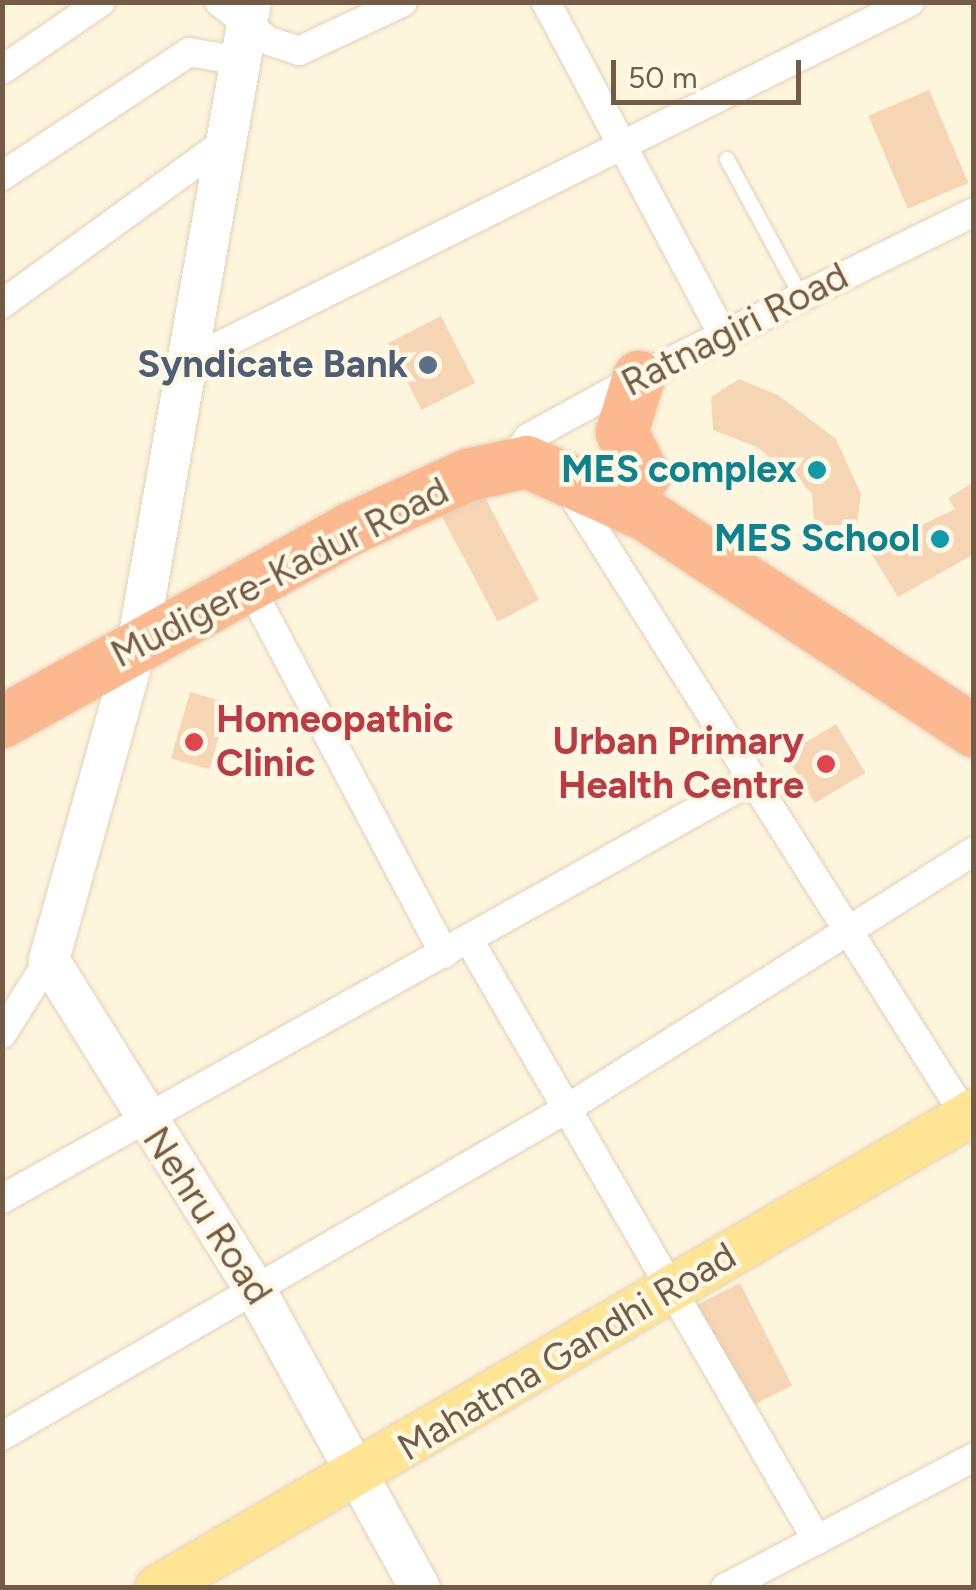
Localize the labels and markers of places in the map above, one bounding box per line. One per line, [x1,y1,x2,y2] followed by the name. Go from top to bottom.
[137,342,408,388] place label: Syndicate Bank
[417,354,439,376] marker: Syndicate Bank
[561,447,797,493] place label: MES complex
[806,459,828,481] marker: MES complex
[714,516,920,562] place label: MES School
[929,528,951,550] marker: MES School
[216,697,454,786] place label: Homeopathic Clinic
[552,719,804,808] place label: Urban Primary Health Centre
[181,729,207,755] marker: Homeopathic Clinic
[813,751,839,777] marker: Urban Primary Health Centre

